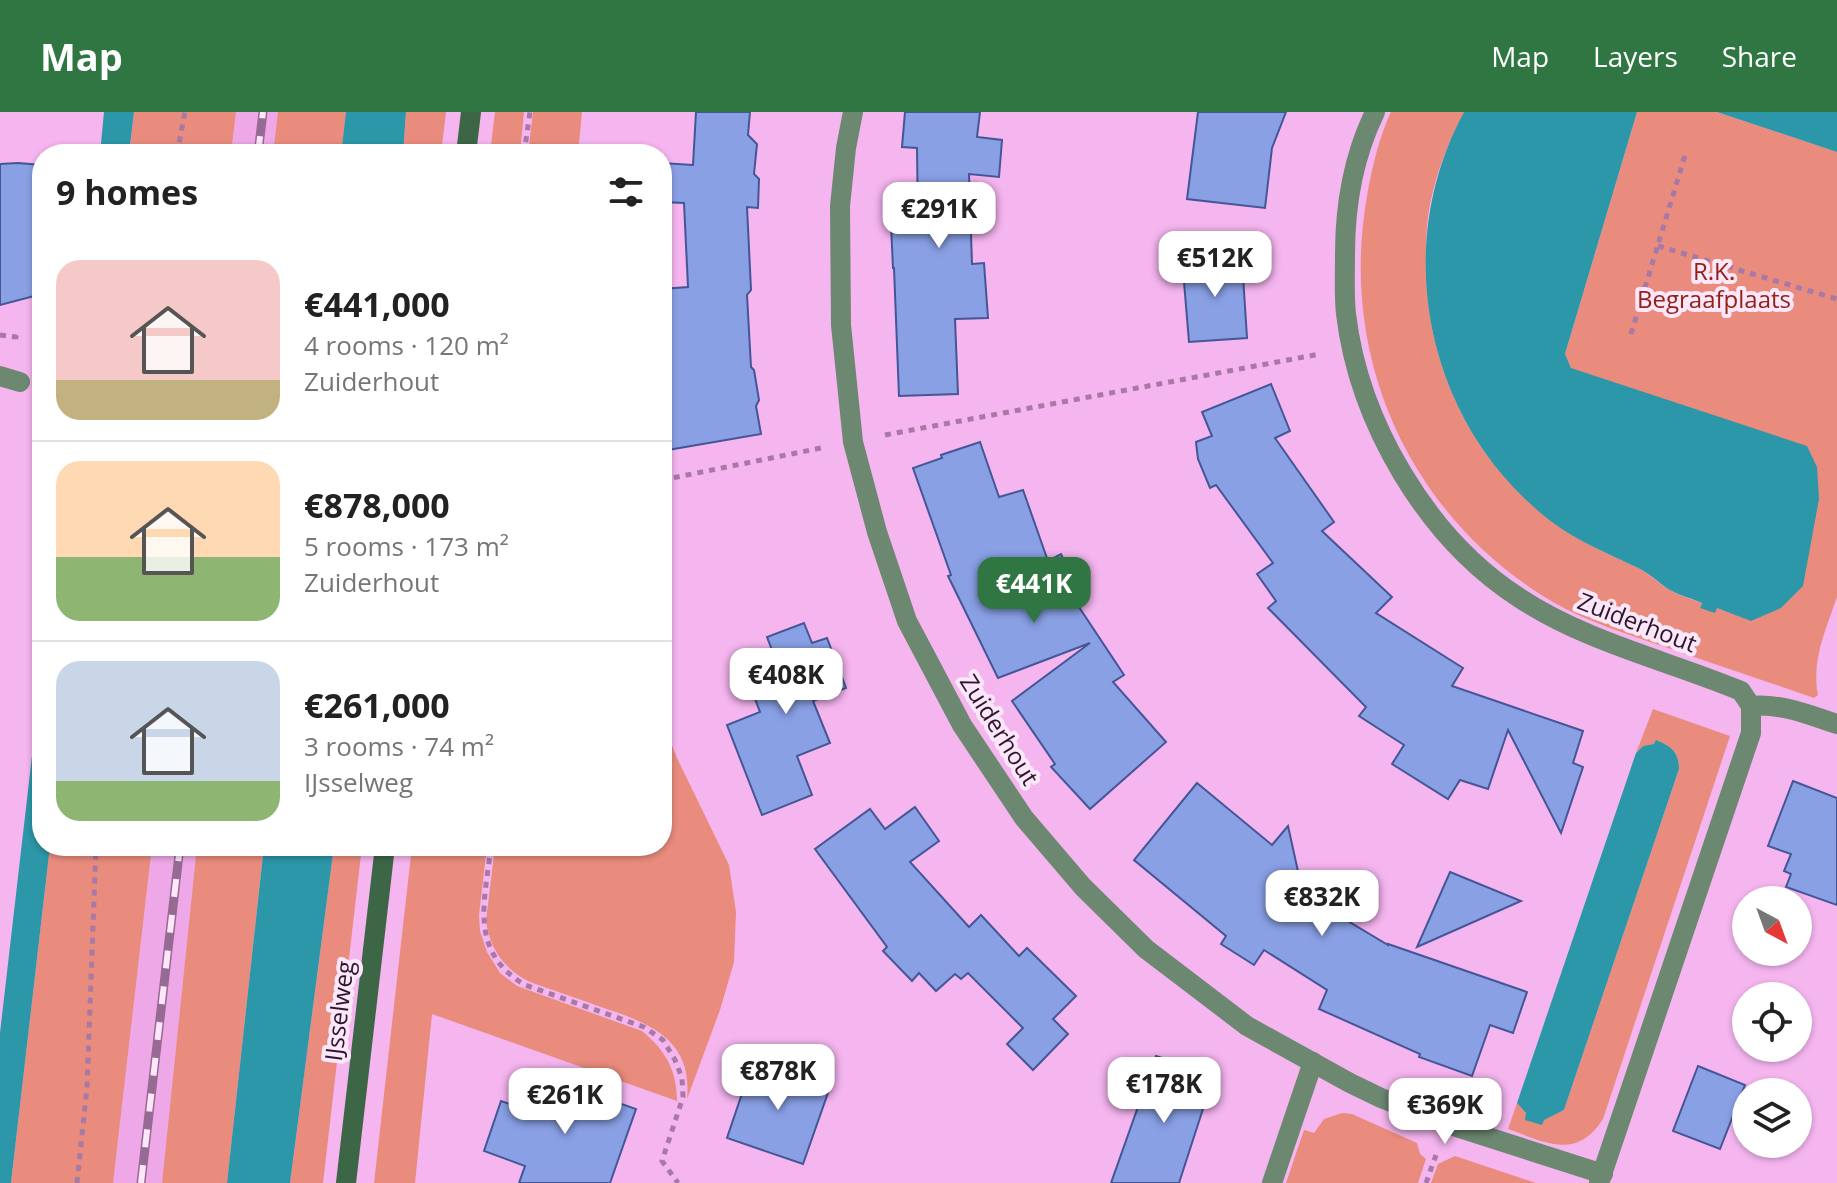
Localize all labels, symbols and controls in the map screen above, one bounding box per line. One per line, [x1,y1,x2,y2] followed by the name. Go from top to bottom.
[40,30,123,82] text: Map
[1491,37,1549,75] text: Map
[1593,37,1678,75] text: Layers
[1722,37,1797,75] text: Share
[56,169,198,215] text: 9 homes
[604,170,648,214] icon: filters
[883,182,995,250] pin: €291K
[901,190,977,226] text: €291K
[1159,231,1271,299] pin: €512K
[1177,239,1253,275] text: €512K
[1637,254,1791,315] park label: R.K. Begraafplaats
[304,281,450,327] text: €441,000
[120,292,216,388] icon: home
[304,327,509,363] text: 4 rooms · 120 m²
[304,363,439,399] text: Zuiderhout
[304,482,450,528] text: €878,000
[120,493,216,589] icon: home
[304,528,509,564] text: 5 rooms · 173 m²
[978,557,1090,625] pin: €441K
[304,564,439,600] text: Zuiderhout
[996,565,1072,601] text: €441K
[1573,584,1702,659] street label: Zuiderhout
[730,648,842,716] pin: €408K
[748,656,824,692] text: €408K
[953,667,1047,791] street label: Zuiderhout
[304,682,450,728] text: €261,000
[120,693,216,789] icon: home
[304,728,494,764] text: 3 rooms · 74 m²
[304,764,413,800] text: IJsselweg
[1266,870,1378,938] pin: €832K
[1284,878,1360,914] text: €832K
[1732,886,1812,966] north arrow
[1732,886,1812,1158] map controls
[316,959,361,1063] street label: IJsselweg
[1732,982,1812,1062] button: locate
[722,1044,834,1112] pin: €878K
[740,1052,816,1088] text: €878K
[1108,1057,1220,1125] pin: €178K
[1126,1065,1202,1101] text: €178K
[509,1068,621,1136] pin: €261K
[527,1076,603,1112] text: €261K
[1389,1078,1501,1146] pin: €369K
[1732,1078,1812,1158] button: layers
[1407,1086,1483,1122] text: €369K

